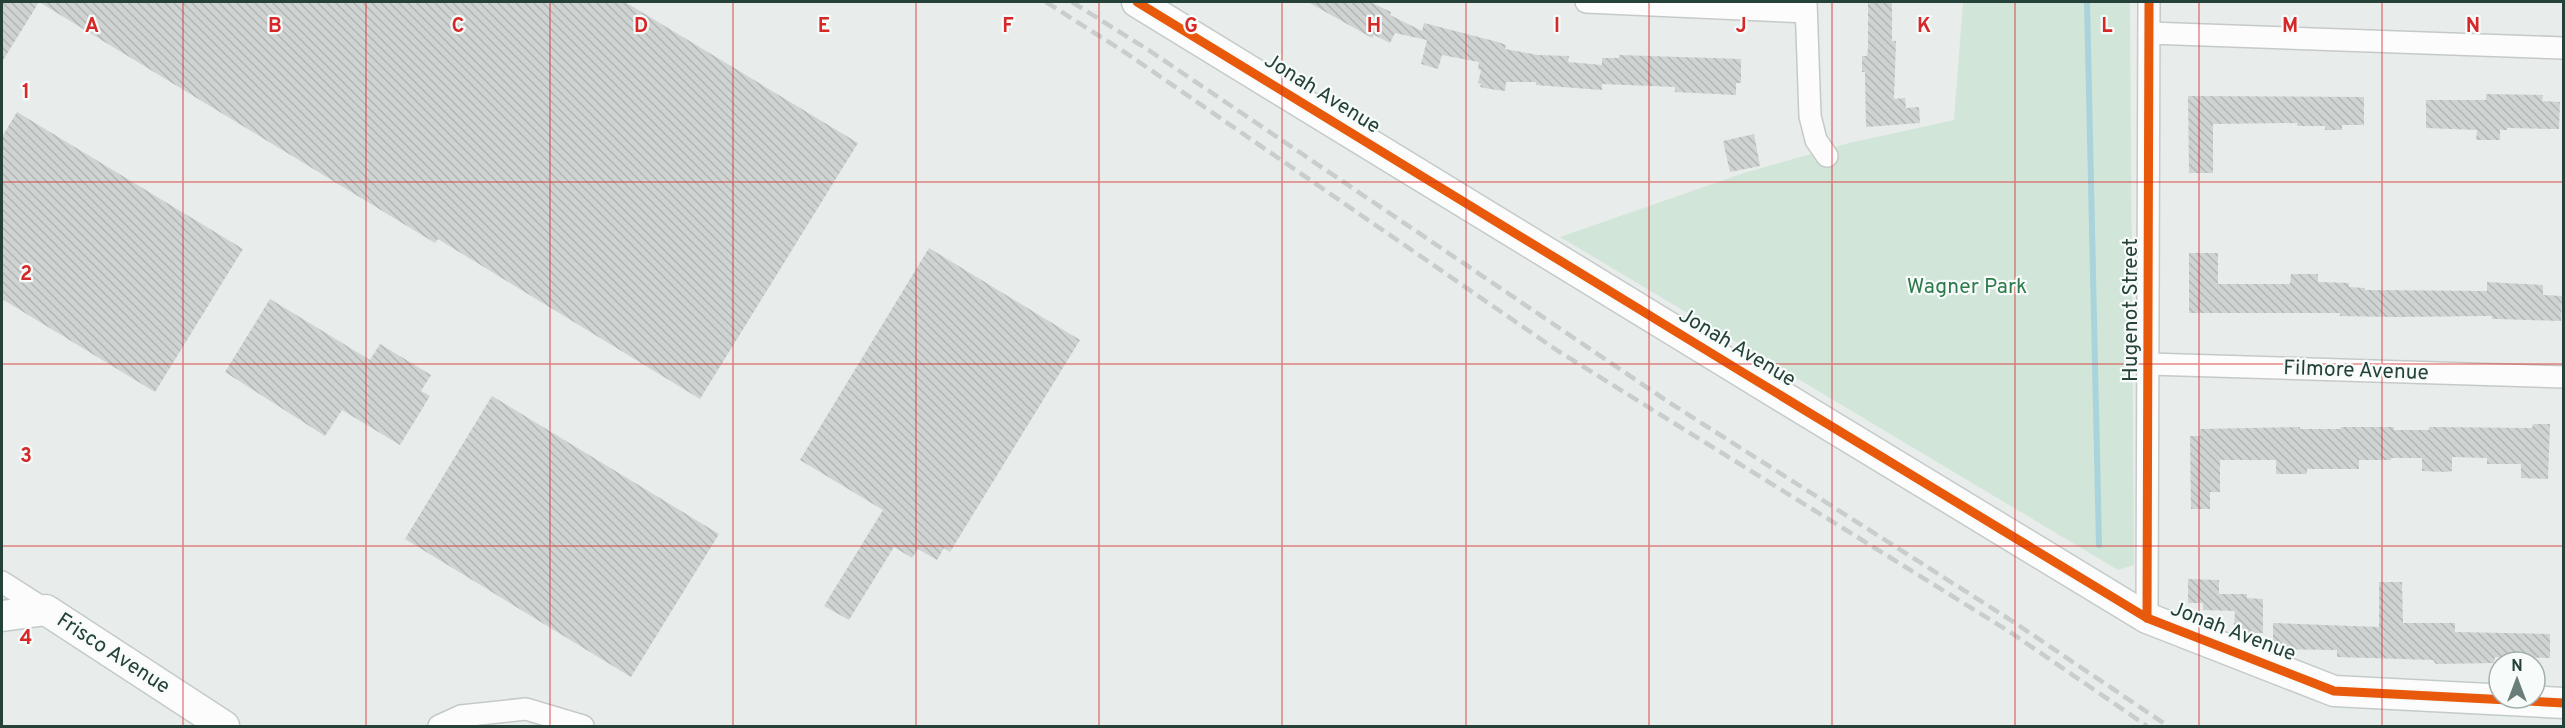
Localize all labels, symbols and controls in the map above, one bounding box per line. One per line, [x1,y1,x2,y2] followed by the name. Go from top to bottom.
[85,14,99,40] text: A
[268,14,282,40] text: B
[452,14,464,40] text: C
[634,14,648,40] text: D
[818,14,830,40] text: E
[1002,14,1014,40] text: F
[1184,14,1198,40] text: G
[1367,14,1381,40] text: H
[1554,14,1560,40] text: I
[1735,14,1747,40] text: J
[1917,14,1931,40] text: K
[2101,14,2113,40] text: L
[2282,14,2298,40] text: M
[2466,14,2480,40] text: N
[1259,48,1385,140] street label: Jonah Avenue
[22,80,30,106] text: 1
[2118,238,2145,382] street label: Hugenot Street
[20,262,32,288] text: 2
[1907,274,2027,301] park label: Wagner Park
[1673,302,1801,394] street label: Jonah Avenue
[2283,355,2429,387] street label: Filmore Avenue
[20,444,32,470] text: 3
[2166,596,2300,668] street label: Jonah Avenue
[51,607,175,701] street label: Frisco Avenue
[20,626,32,652] text: 4
[2487,650,2547,710] north arrow
[2511,657,2523,677] text: N

